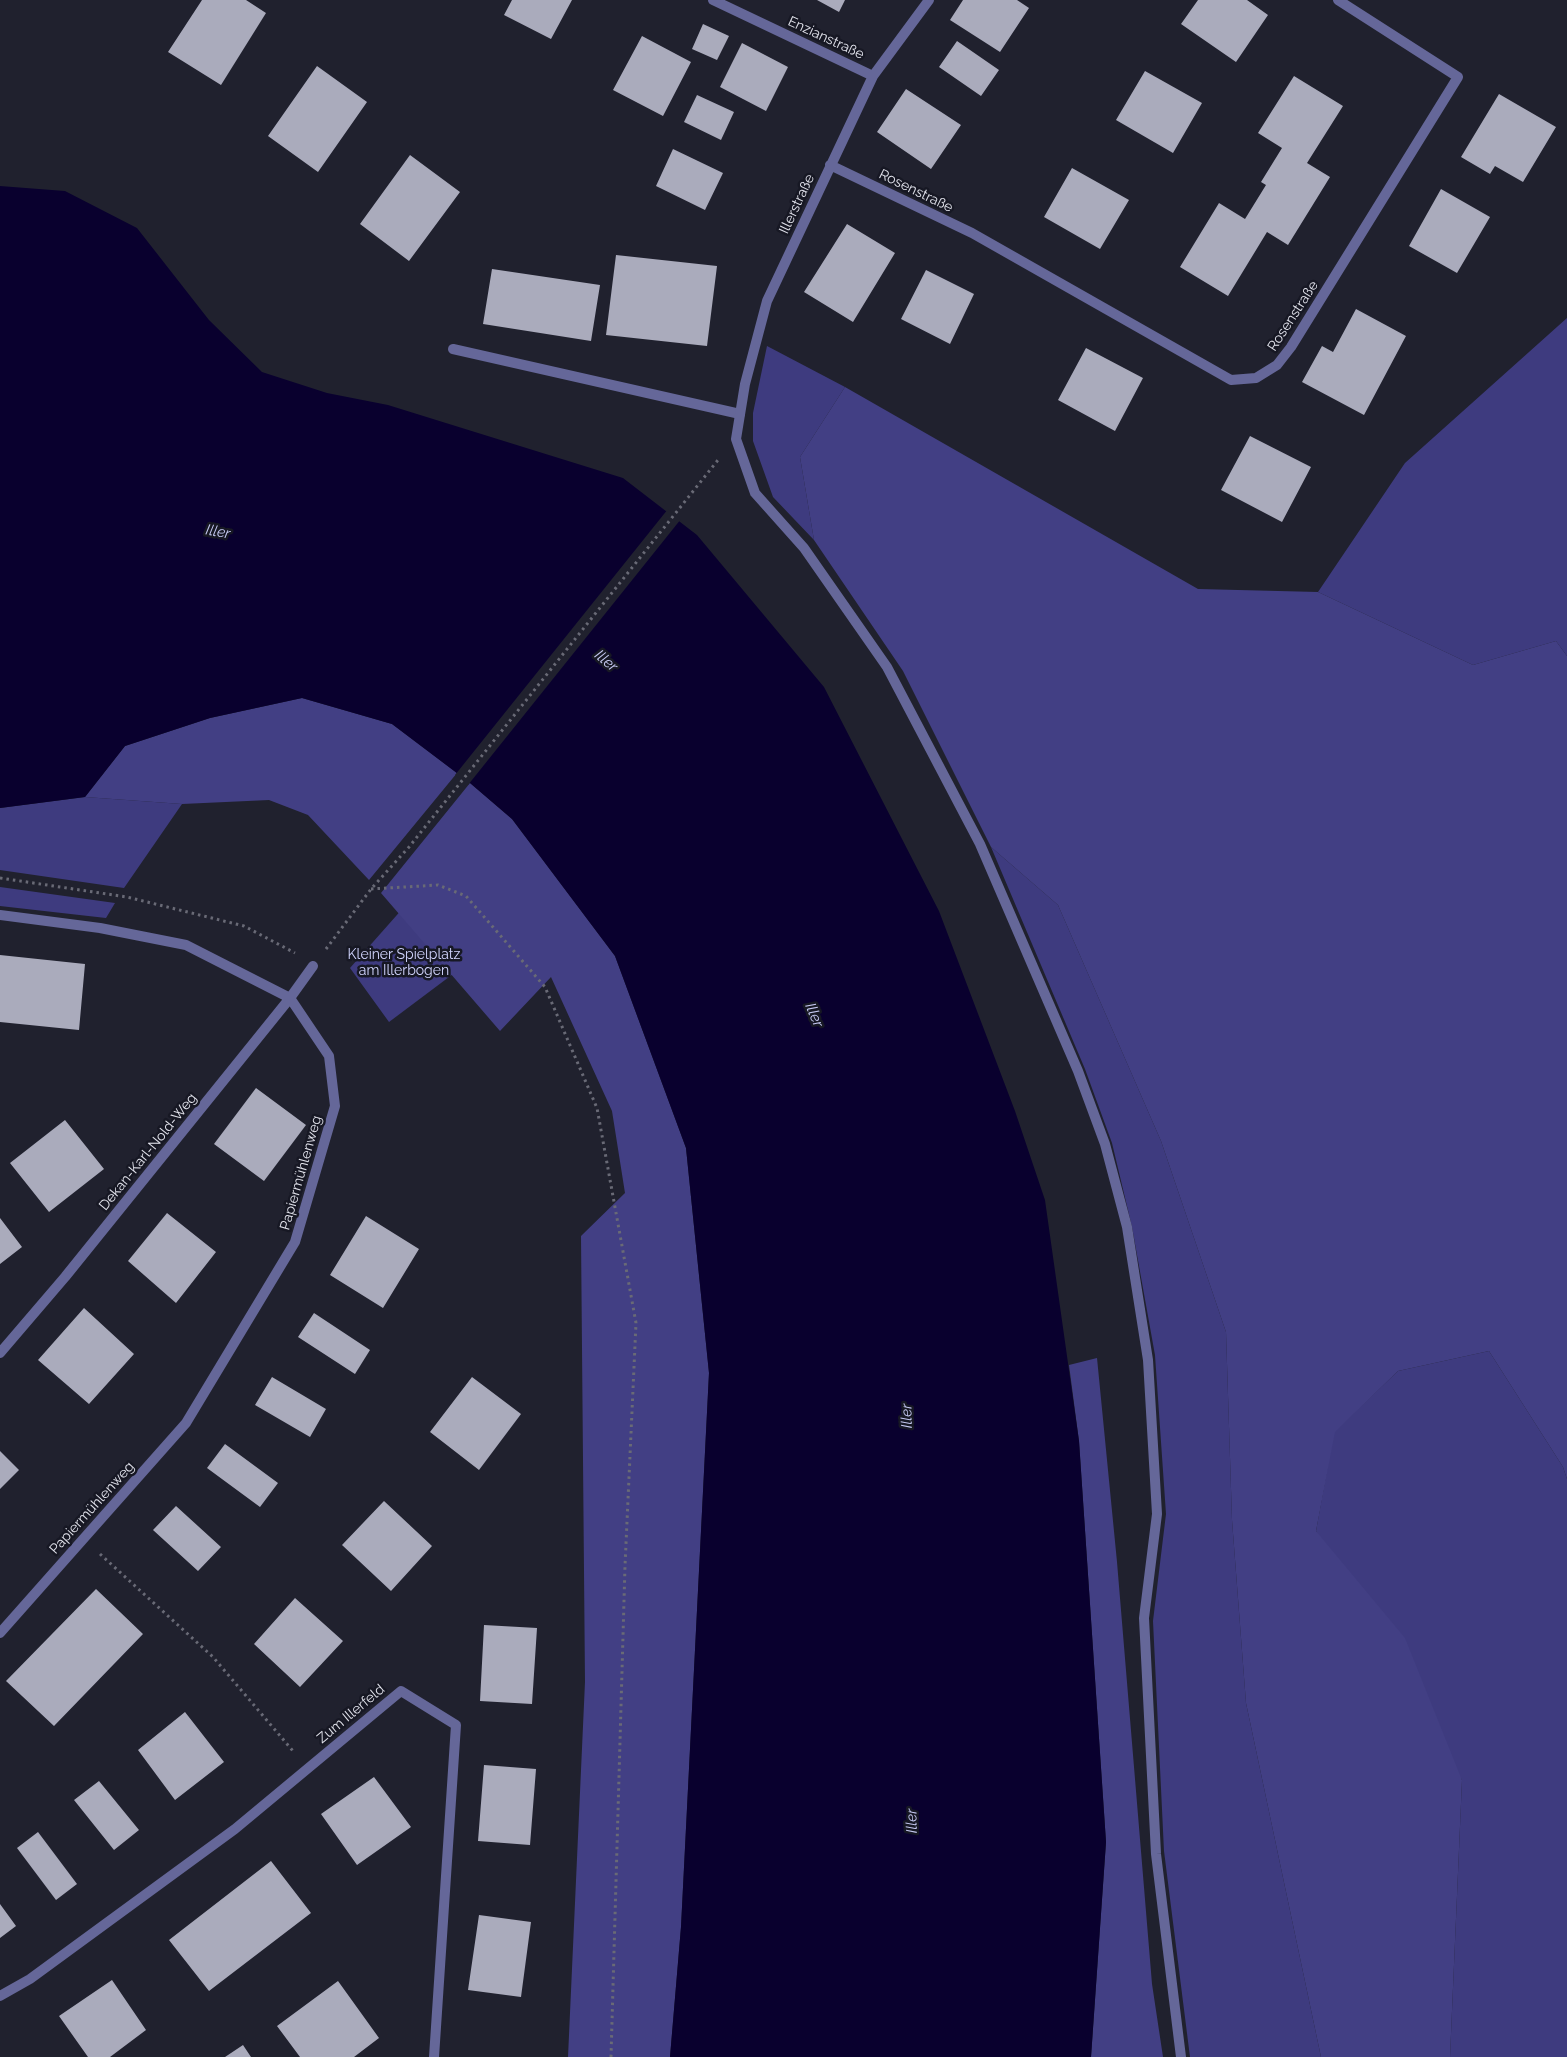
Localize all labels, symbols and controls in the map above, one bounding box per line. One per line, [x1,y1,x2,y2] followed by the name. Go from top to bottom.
[785,13,867,63] street label: Enzianstraße
[876,166,956,216] street label: Rosenstraße
[776,171,818,237] street label: Illerstraße
[1264,278,1322,354] street label: Rosenstraße
[204,521,232,543] water label: Iller
[591,646,621,676] water label: Iller
[348,947,460,980] park label: Kleiner Spielplatz am Illerbogen
[801,1000,827,1030] water label: Iller
[96,1090,200,1214] street label: Dekan-Karl-Nold-Weg
[277,1114,325,1232] street label: Papiermühlenweg
[898,1403,916,1429] water label: Iller
[46,1458,138,1558] street label: Papiermühlenweg
[314,1681,388,1747] street label: Zum Illerfeld
[903,1808,921,1834] water label: Iller

